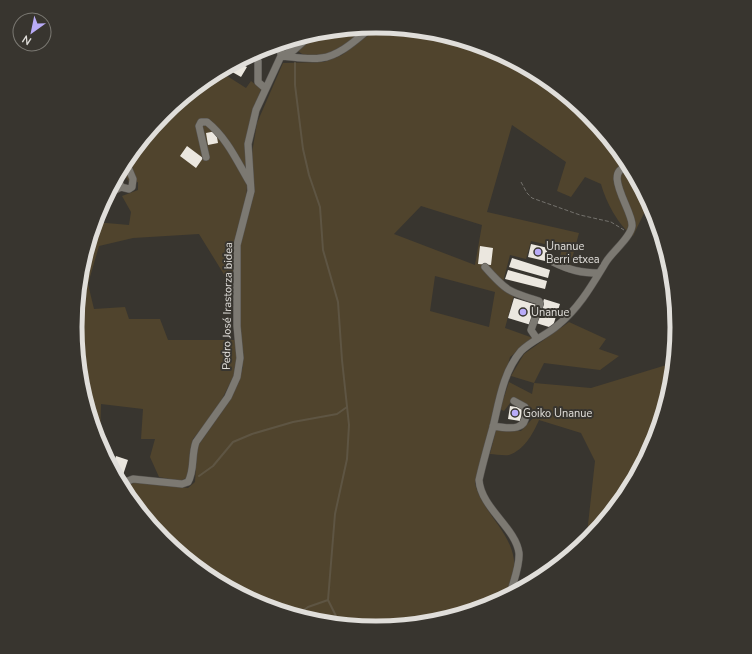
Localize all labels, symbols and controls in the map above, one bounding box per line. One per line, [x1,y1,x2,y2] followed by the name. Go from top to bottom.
[12,12,52,52] north arrow
[19,31,34,48] text: N
[546,239,600,267] place label: Unanue Berri etxea
[219,242,236,370] street label: Pedro José Irastorza bidea
[533,247,543,257] marker: Unanue Berri etxea
[531,305,570,320] place label: Unanue
[518,307,528,317] marker: Unanue
[523,406,592,421] place label: Goiko Unanue
[510,408,520,418] marker: Goiko Unanue

